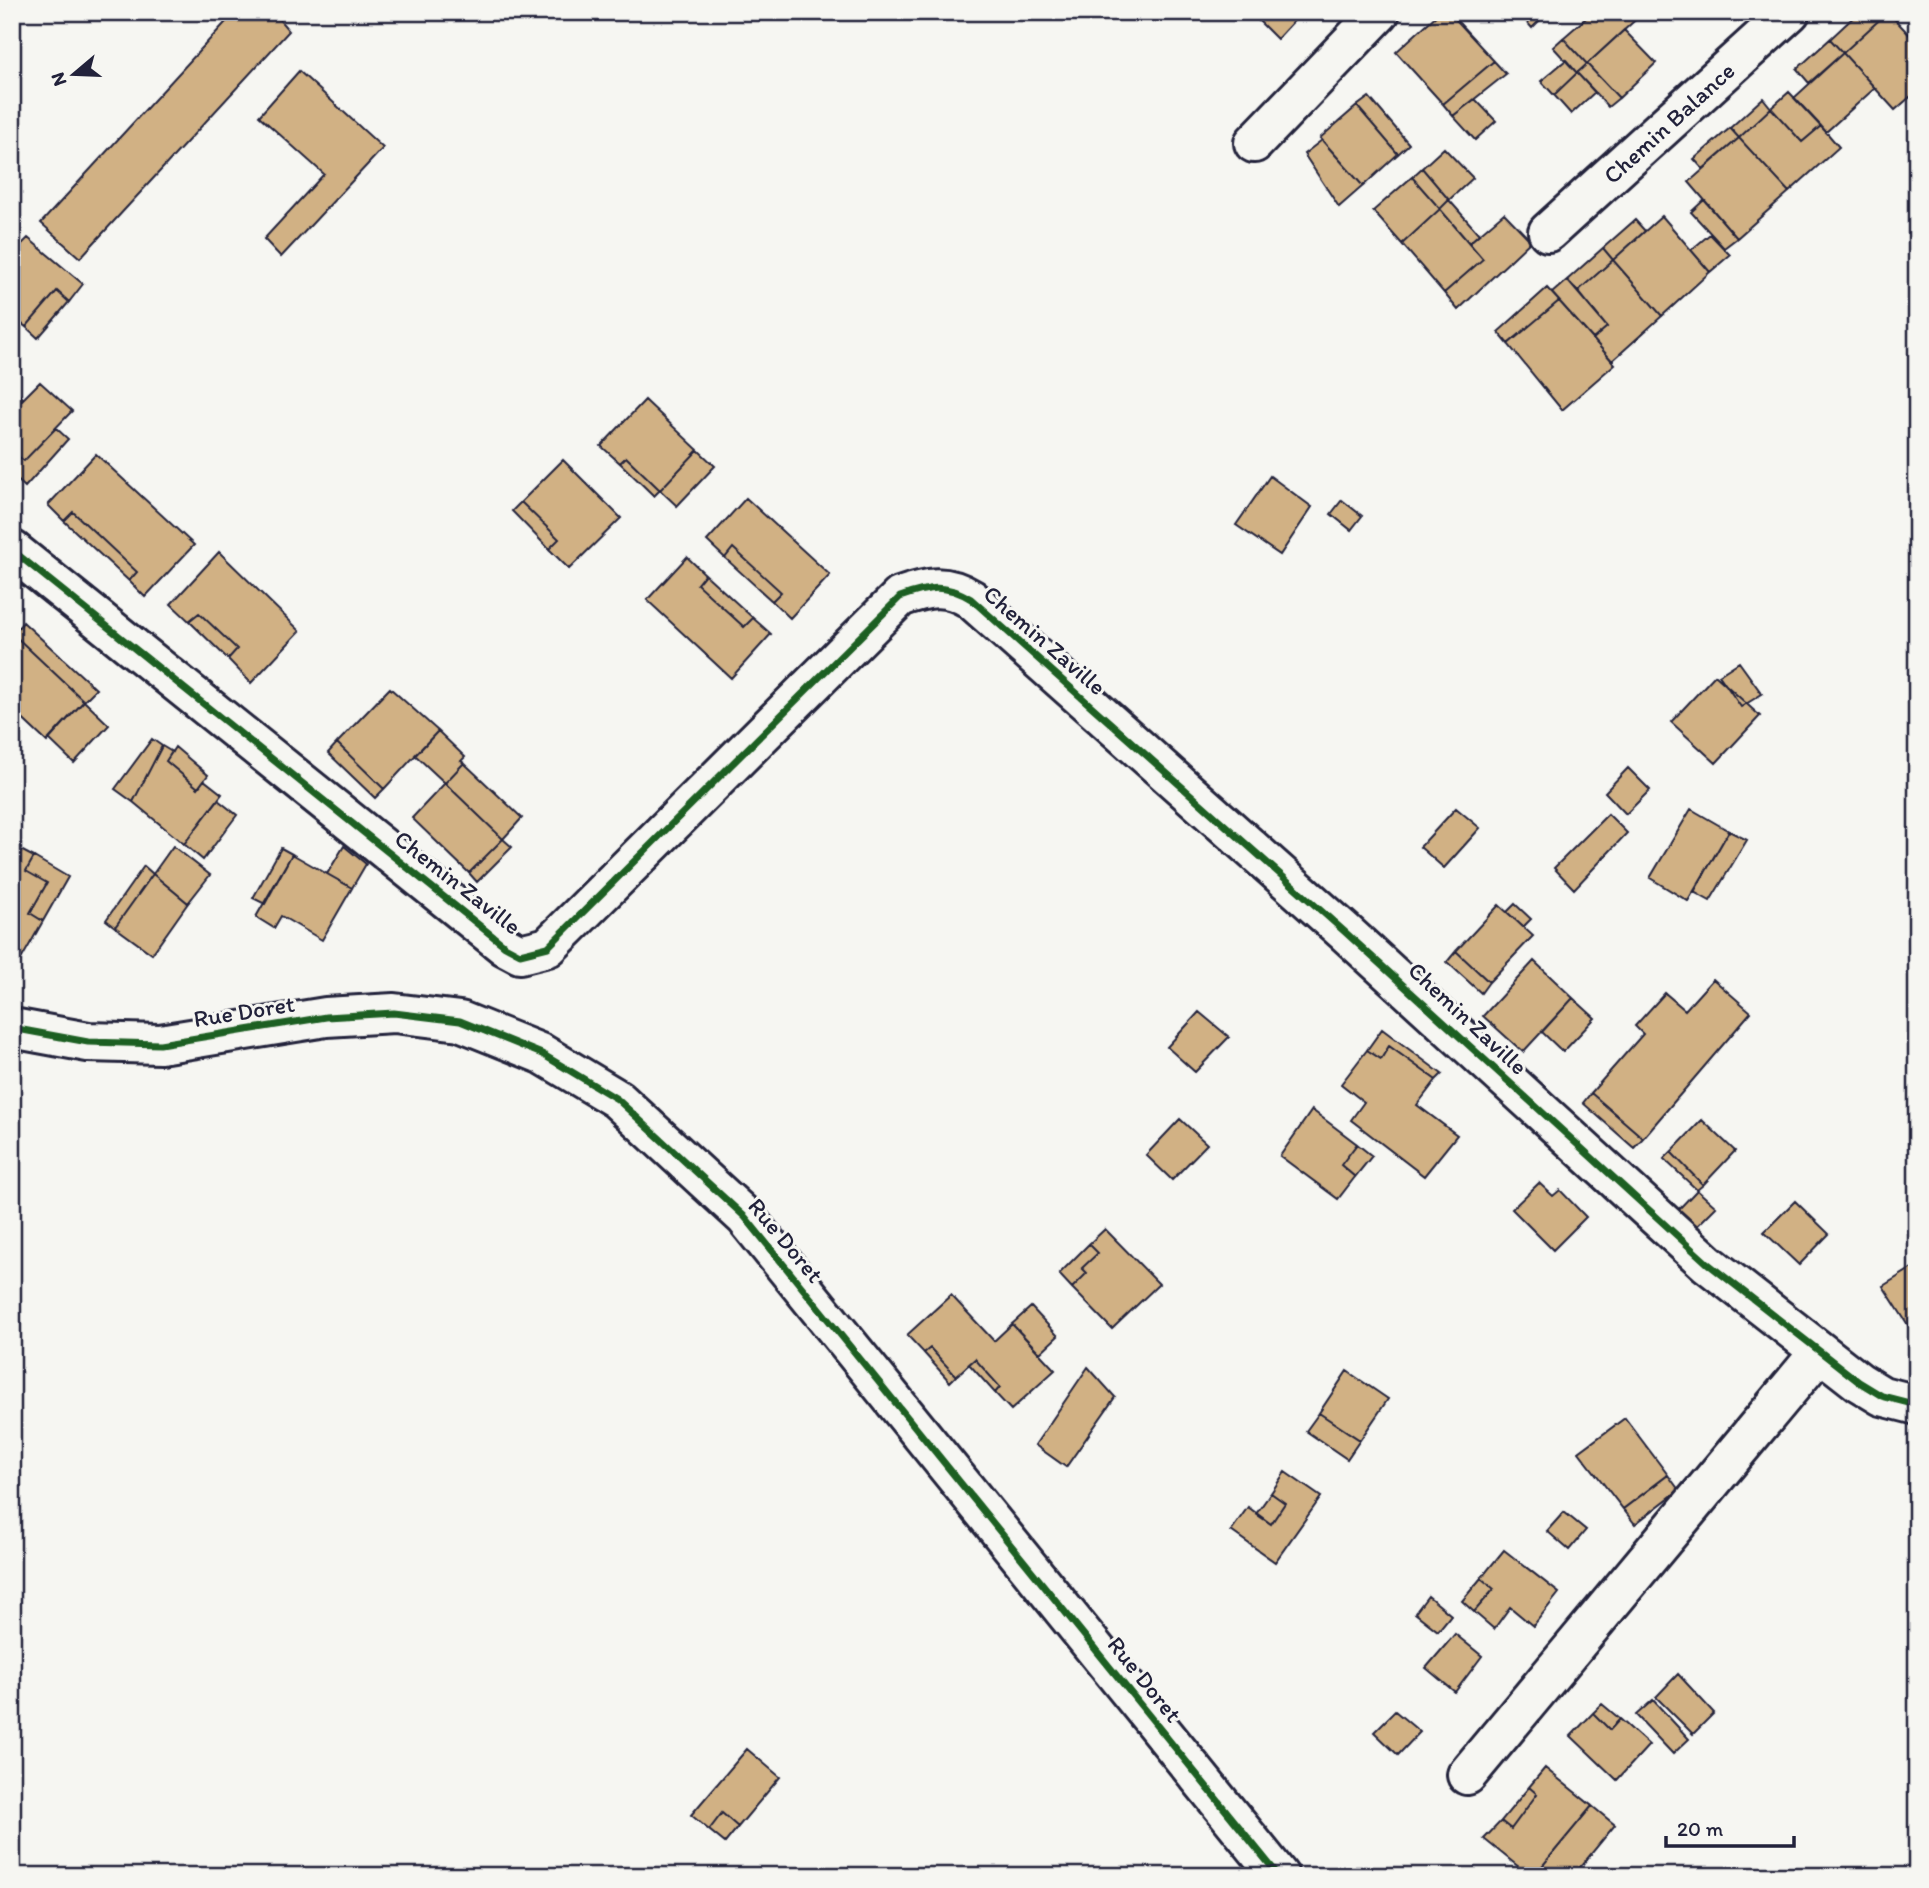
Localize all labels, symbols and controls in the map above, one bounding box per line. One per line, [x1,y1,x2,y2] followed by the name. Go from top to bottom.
[38,38,108,108] north arrow
[1597,55,1740,189] street label: Chemin Balance
[45,70,71,89] text: N
[978,579,1112,701] street label: Chemin Zaville
[389,824,527,940] street label: Chemin Zaville
[1402,955,1534,1081] street label: Chemin Zaville
[191,989,297,1033] street label: Rue Doret
[742,1192,830,1288] street label: Rue Doret
[1102,1630,1188,1728] street label: Rue Doret
[1666,1804,1794,1848] scale bar
[1677,1816,1724,1841] text: 20 m

